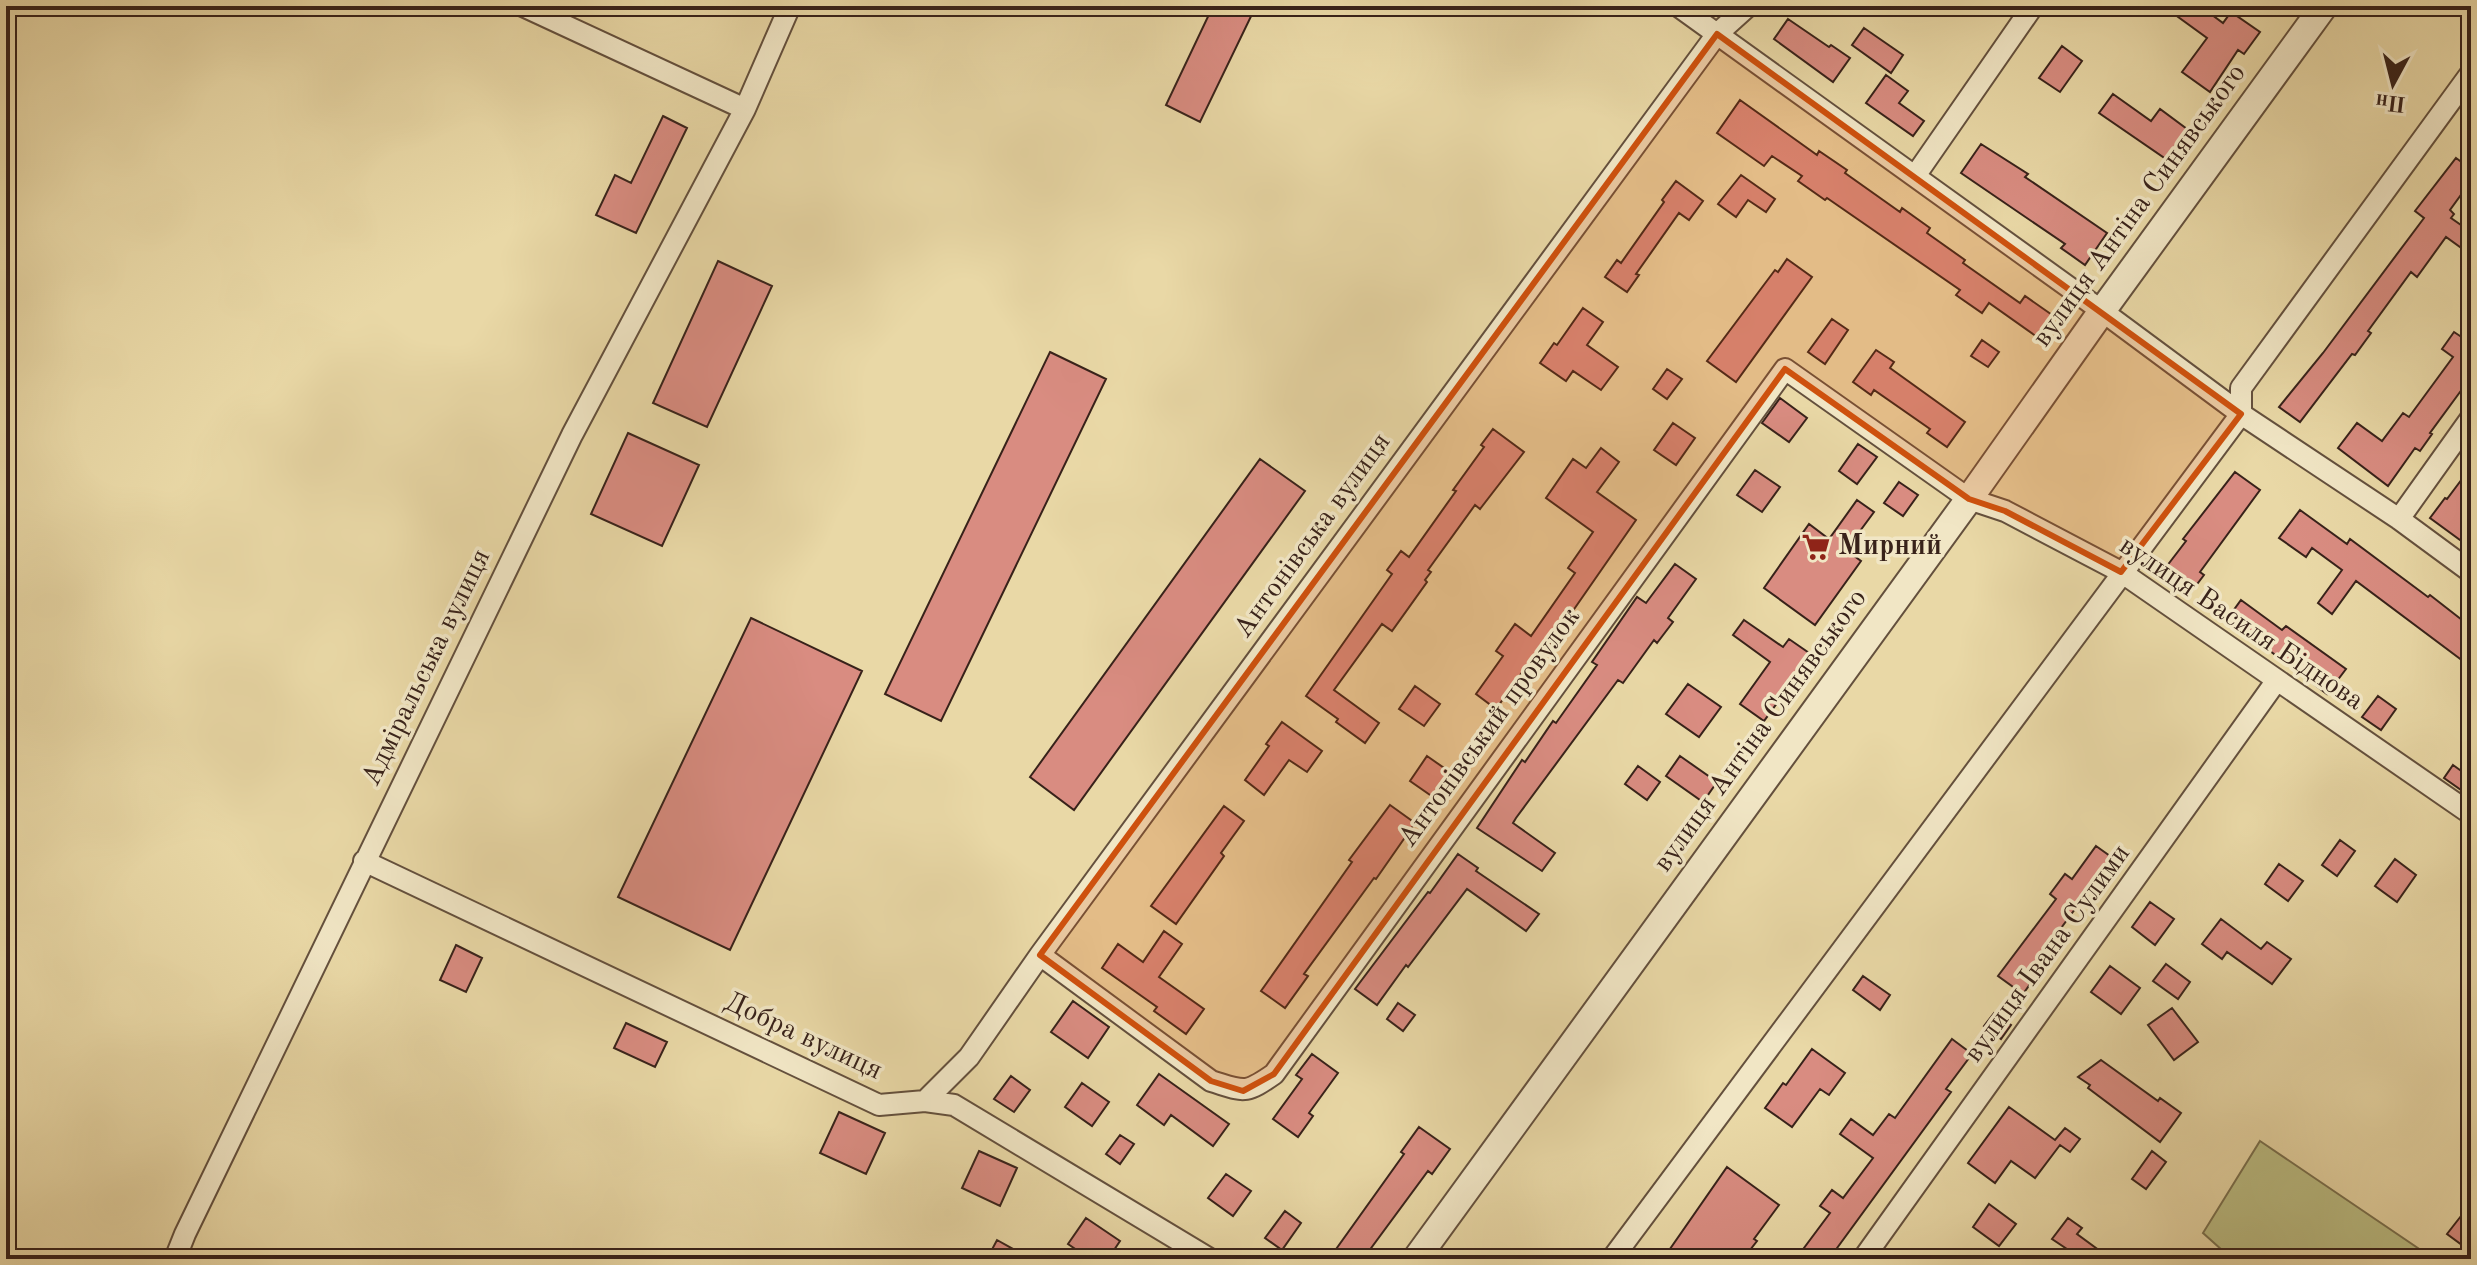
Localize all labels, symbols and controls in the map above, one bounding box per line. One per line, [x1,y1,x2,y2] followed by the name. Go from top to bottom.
[2353,44,2433,124] north arrow
[2028,60,2252,352] street label: вулиця Антіна Синявського
[2374,89,2407,115] text: Пн
[1230,428,1396,644] street label: Антонівська вулиця
[1801,532,1831,562] supermarket icon: Мирний
[2114,532,2368,716] street label: вулиця Василя Біднова
[1838,533,1942,561] place label: Мирний
[358,545,496,791] street label: Адміральська вулиця
[1649,585,1873,877] street label: вулиця Антіна Синявського
[1394,603,1586,853] street label: Антонівський провулок
[1960,840,2136,1068] street label: вулиця Івана Сулими
[720,988,886,1086] street label: Добра вулиця

